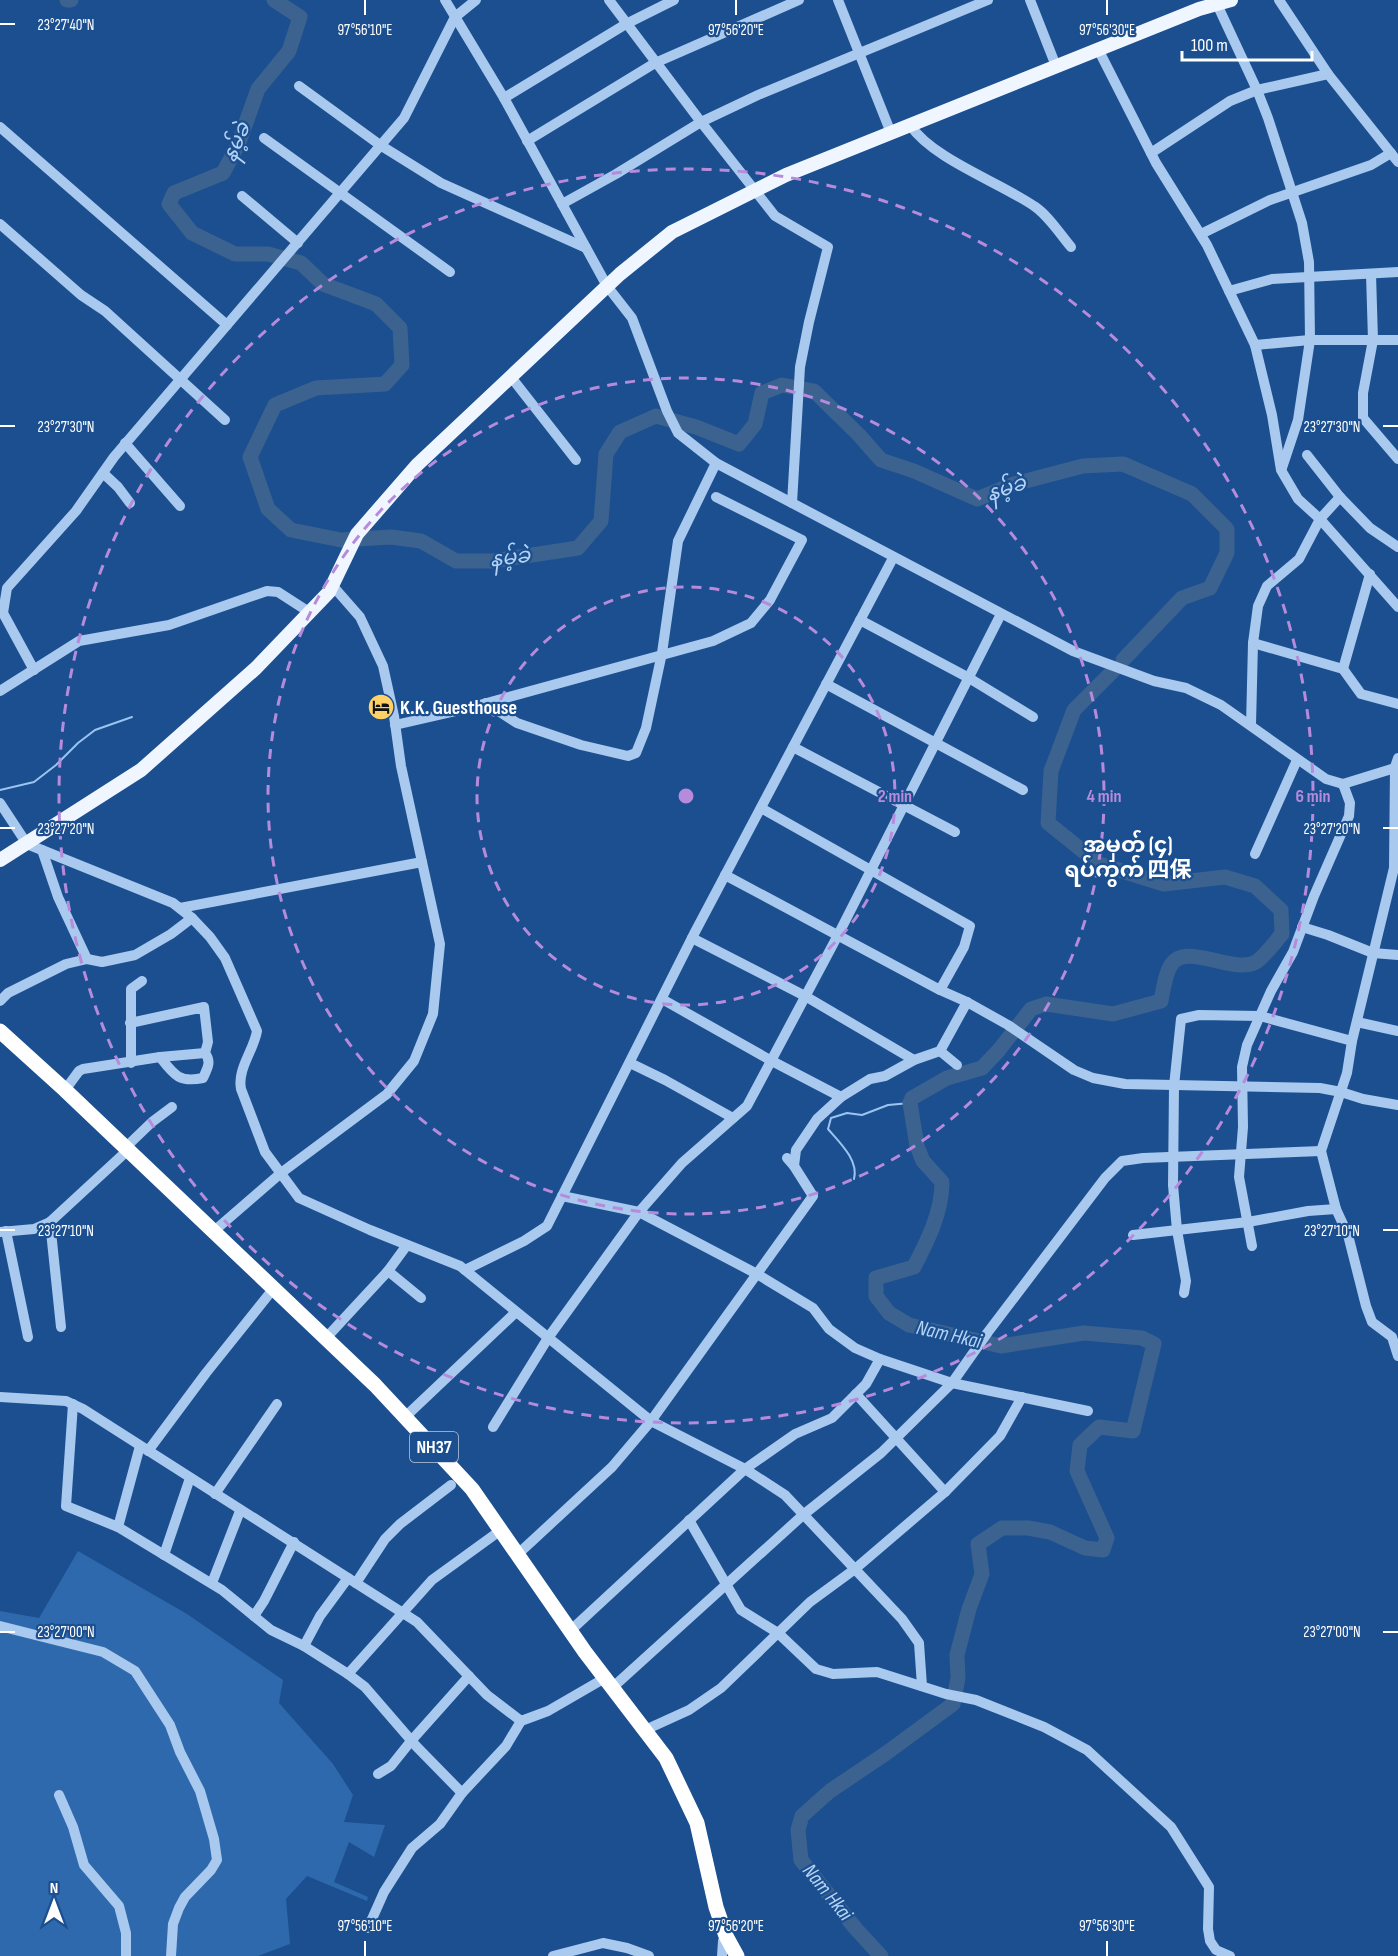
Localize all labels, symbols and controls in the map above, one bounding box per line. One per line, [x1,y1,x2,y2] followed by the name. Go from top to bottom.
[38,16,94,35] text: 23°27'40"N
[337,21,393,40] text: 97°56'10"E
[708,21,764,40] text: 97°56'20"E
[1079,21,1135,40] text: 97°56'30"E
[1182,24,1312,62] scale bar
[1191,35,1228,56] text: 100 m
[214,117,260,167] water label: နမ့်ခဲ
[38,418,94,437] text: 23°27'30"N
[1304,418,1360,437] text: 23°27'30"N
[982,467,1031,511] water label: နမ့်ခဲ
[488,540,533,576] water label: နမ့်ခဲ
[366,692,396,722] hotel icon: K.K. Guesthouse
[400,696,517,720] place label: K.K. Guesthouse
[676,786,696,806] centre of rings
[878,786,912,807] text: 2 min
[1087,786,1121,807] text: 4 min
[1296,786,1330,807] text: 6 min
[38,820,94,839] text: 23°27'20"N
[1304,820,1360,839] text: 23°27'20"N
[1065,829,1192,887] district label: အမှတ် (၄) ရပ်ကွက် 四保
[38,1222,94,1241] text: 23°27'10"N
[1304,1222,1360,1241] text: 23°27'10"N
[914,1315,985,1354] water label: Nam Hkai
[410,1432,458,1462] road number: NH37
[37,1623,95,1642] text: 23°27'00"N
[1303,1623,1361,1642] text: 23°27'00"N
[797,1859,859,1927] water label: Nam Hkai
[24,1872,84,1932] north arrow
[50,1879,58,1898] text: N
[337,1917,393,1936] text: 97°56'10"E
[708,1917,764,1936] text: 97°56'20"E
[1079,1917,1135,1936] text: 97°56'30"E

